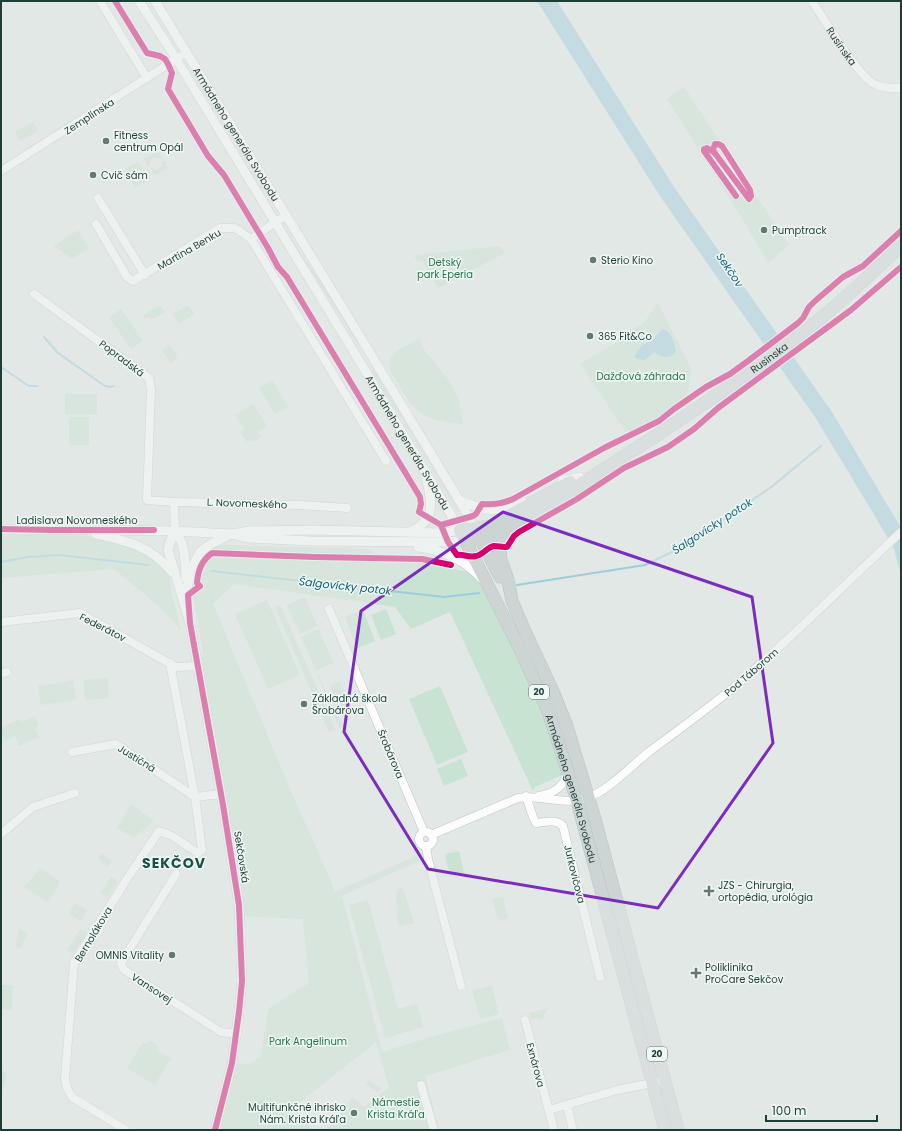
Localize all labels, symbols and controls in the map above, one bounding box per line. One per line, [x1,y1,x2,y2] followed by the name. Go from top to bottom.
[823,24,860,69] street label: Rusínska
[189,64,283,204] street label: Armádneho generála Svobodu
[61,95,117,138] street label: Zemplínska
[114,128,183,155] place label: Fitness centrum Opál
[101,136,111,146] marker: Fitness centrum Opál
[101,168,148,183] place label: Cvič sám
[88,170,98,180] marker: Cvič sám
[772,223,827,238] place label: Pumptrack
[155,225,224,274] street label: Martina Benku
[759,225,769,235] marker: Pumptrack
[713,249,748,291] water label: Sekčov
[601,253,653,268] place label: Sterio Kino
[417,255,473,282] park label: Detský park Eperia
[588,255,598,265] marker: Sterio Kino
[598,329,652,344] place label: 365 Fit&Co
[585,331,595,341] marker: 365 Fit&Co
[96,336,148,380] street label: Popradská
[747,339,791,377] street label: Rusínska
[596,369,686,384] park label: Dažďová záhrada
[362,372,453,513] street label: Armádneho generála Svobodu
[669,493,756,558] water label: Šalgovícky potok
[207,495,287,512] street label: L. Novomeského
[16,513,138,528] street label: Ladislava Novomeského
[298,573,393,599] water label: Šalgovícky potok
[77,609,129,646] street label: Federátov
[721,645,782,700] street label: Pod Táborom
[529,685,549,699] road number: 20
[312,691,387,718] place label: Základná škola Šrobárova
[299,699,309,709] marker: Základná škola Šrobárova
[542,712,600,865] street label: Armádneho generála Svobodu
[373,727,408,781] street label: Šrobárova
[115,741,159,776] street label: Justičná
[230,830,253,884] street label: Sekčovská
[560,843,589,905] street label: Jurkovičova
[142,853,206,873] district label: SEKČOV
[718,878,813,905] place label: JZS - Chirurgia, ortopédia, urológia
[703,885,715,897] marker: JZS - Chirurgia, ortopédia, urológia
[71,904,116,965] street label: Bernolákova
[96,948,164,963] place label: OMNIS Vitality
[167,950,177,960] marker: OMNIS Vitality
[705,960,784,987] place label: Poliklinika ProCare Sekčov
[690,967,702,979] marker: Poliklinika ProCare Sekčov
[128,970,175,1007] street label: Vansovej
[269,1034,347,1049] park label: Park Angelinum
[522,1041,549,1089] street label: Exnárova
[647,1047,667,1061] road number: 20
[367,1095,425,1122] park label: Námestie Krista Kráľa
[766,1097,877,1123] scale bar
[248,1100,346,1127] place label: Multifunkčné ihrisko Nám. Krista Kráľa
[772,1102,806,1119] text: 100 m
[349,1108,359,1118] marker: Multifunkčné ihrisko Nám. Krista Kráľa

